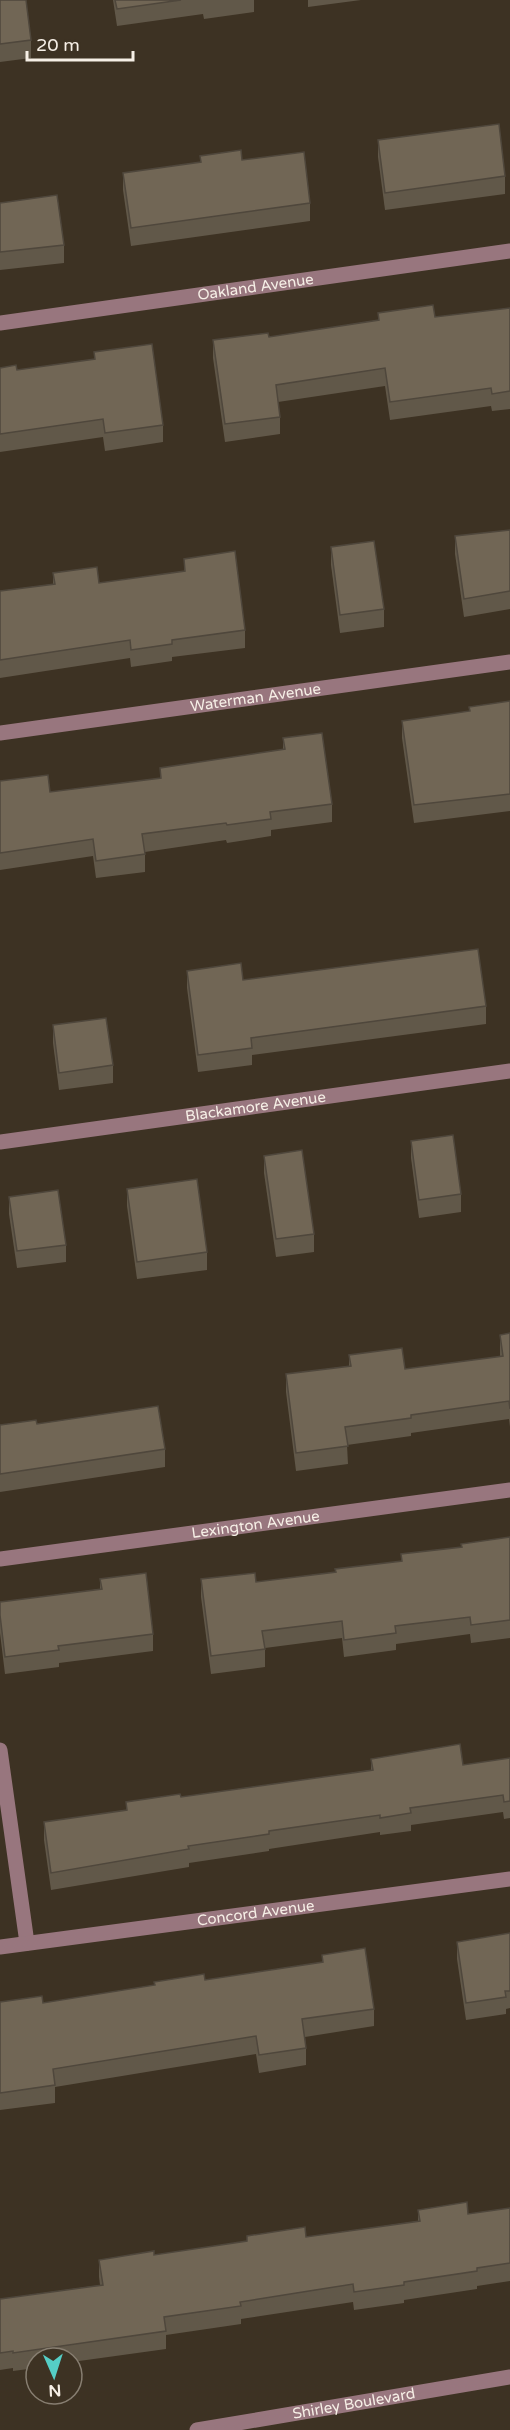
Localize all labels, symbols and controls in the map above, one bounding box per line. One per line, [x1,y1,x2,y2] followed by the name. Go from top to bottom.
[27,24,134,62] scale bar
[36,34,80,56] text: 20 m
[196,270,315,304] street label: Oakland Avenue
[189,679,322,715] street label: Waterman Avenue
[184,1088,327,1125] street label: Blackamore Avenue
[191,1507,321,1542] street label: Lexington Avenue
[196,1896,315,1930] street label: Concord Avenue
[24,2346,84,2406] north arrow
[48,2380,62,2400] text: N
[291,2384,416,2423] street label: Shirley Boulevard

